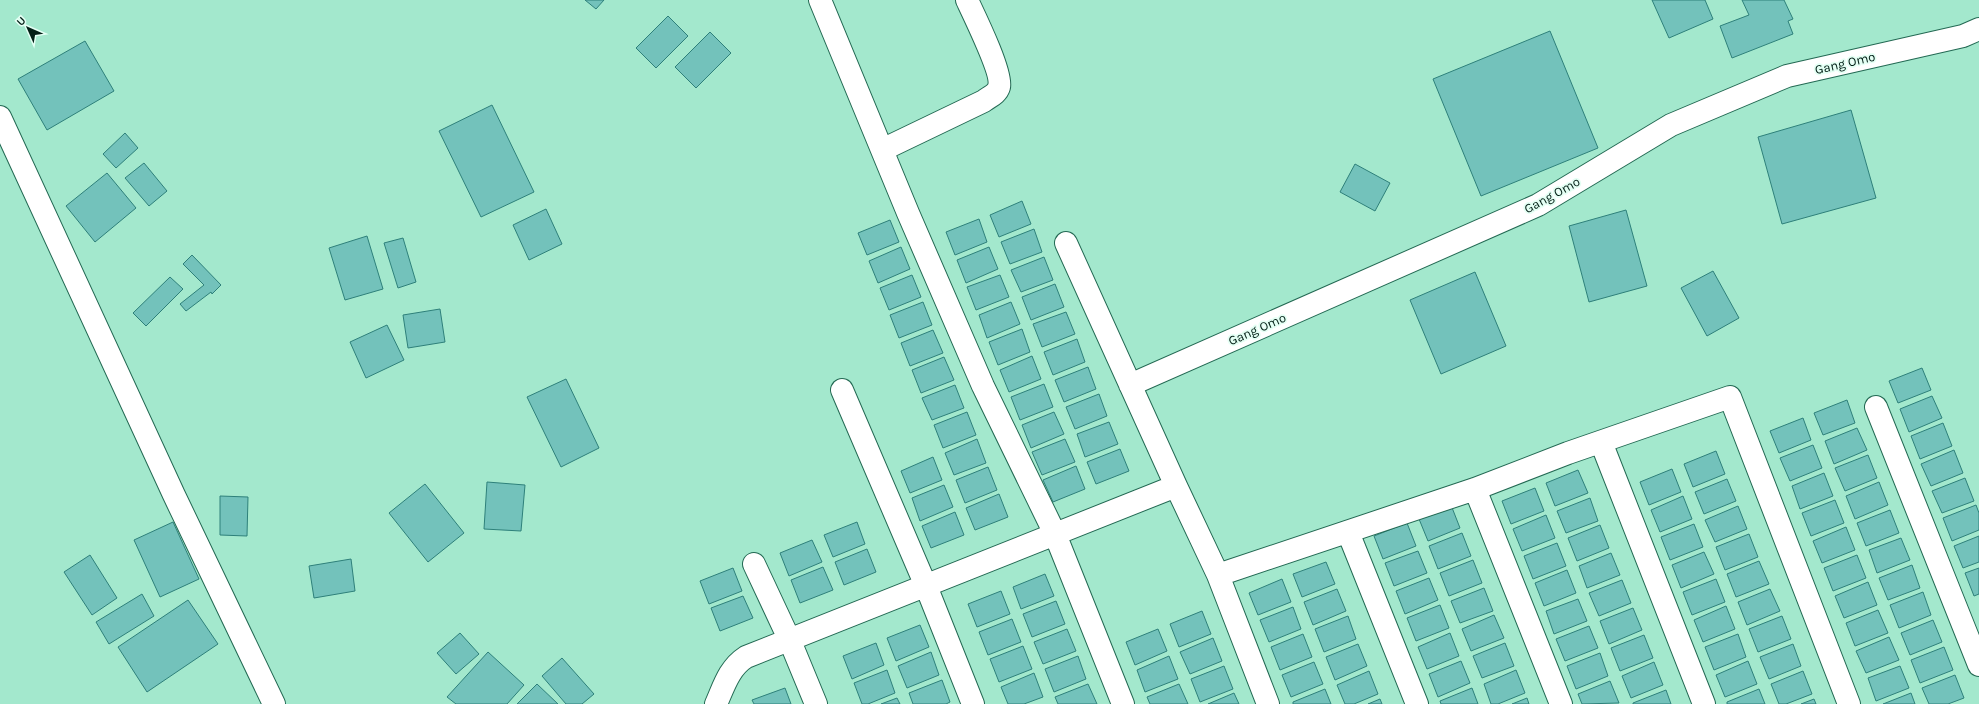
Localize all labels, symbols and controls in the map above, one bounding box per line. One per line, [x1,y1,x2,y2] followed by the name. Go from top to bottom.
[8,8,48,48] north arrow
[14,14,29,29] text: U
[1813,49,1877,77] street label: Gang Omo
[1521,174,1583,216] street label: Gang Omo
[1226,310,1288,348] street label: Gang Omo

